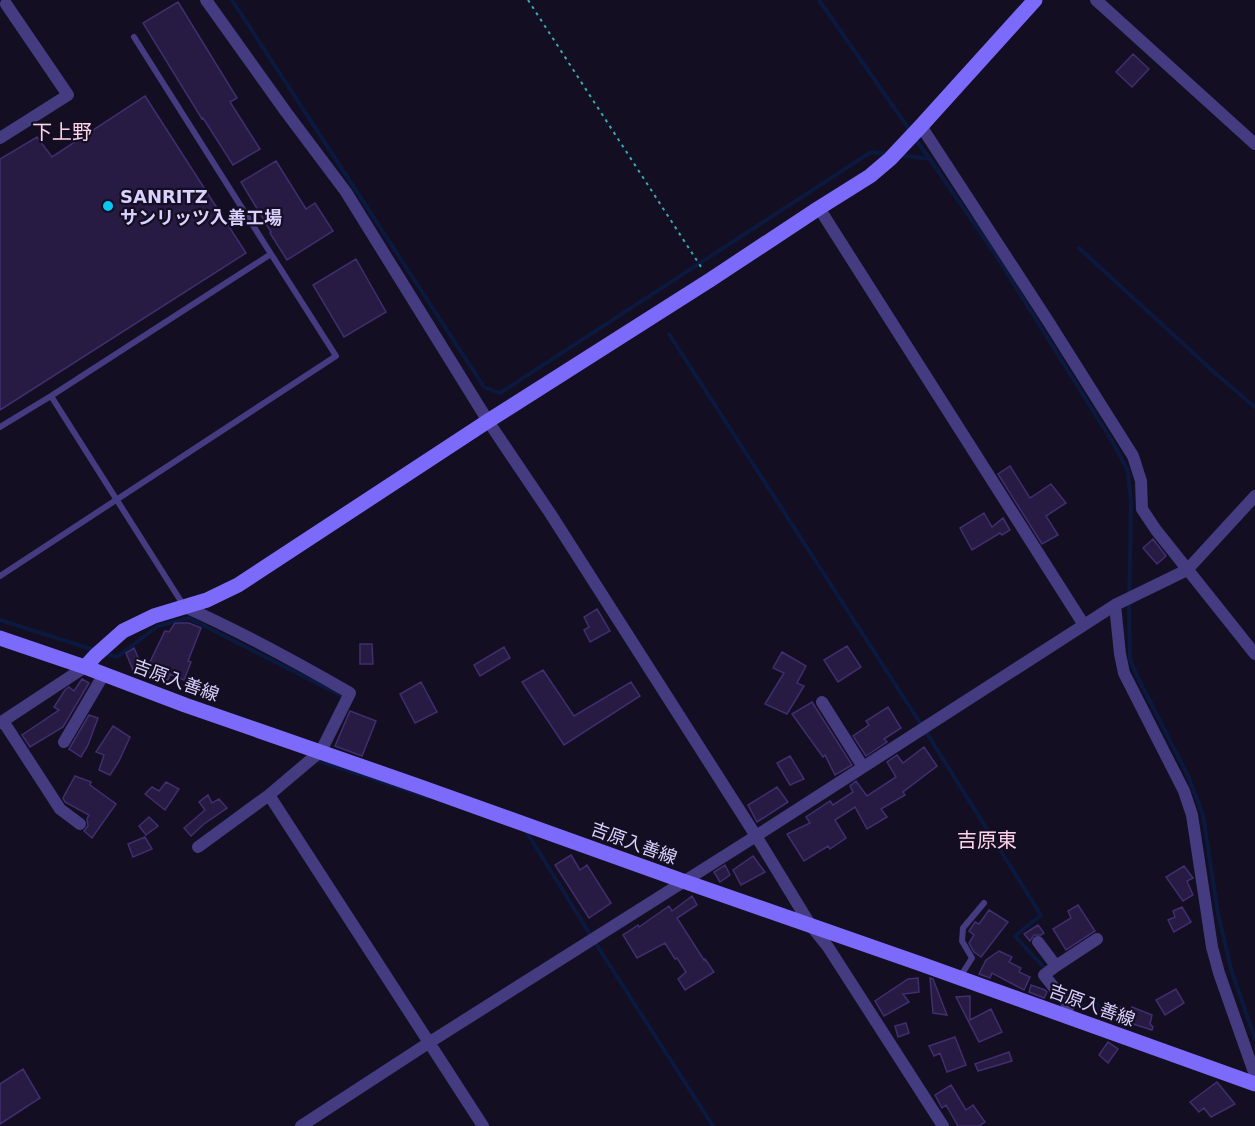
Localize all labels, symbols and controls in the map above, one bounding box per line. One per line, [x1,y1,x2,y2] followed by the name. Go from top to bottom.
[32,120,92,144] district label: 下上野
[120,186,282,228] place label: SANRITZ サンリッツ入善工場
[101,199,115,213] marker: SANRITZ サンリッツ入善工場
[130,655,222,705] street label: 吉原入善線
[588,818,680,868] street label: 吉原入善線
[957,828,1017,852] district label: 吉原東
[1046,980,1138,1030] street label: 吉原入善線

